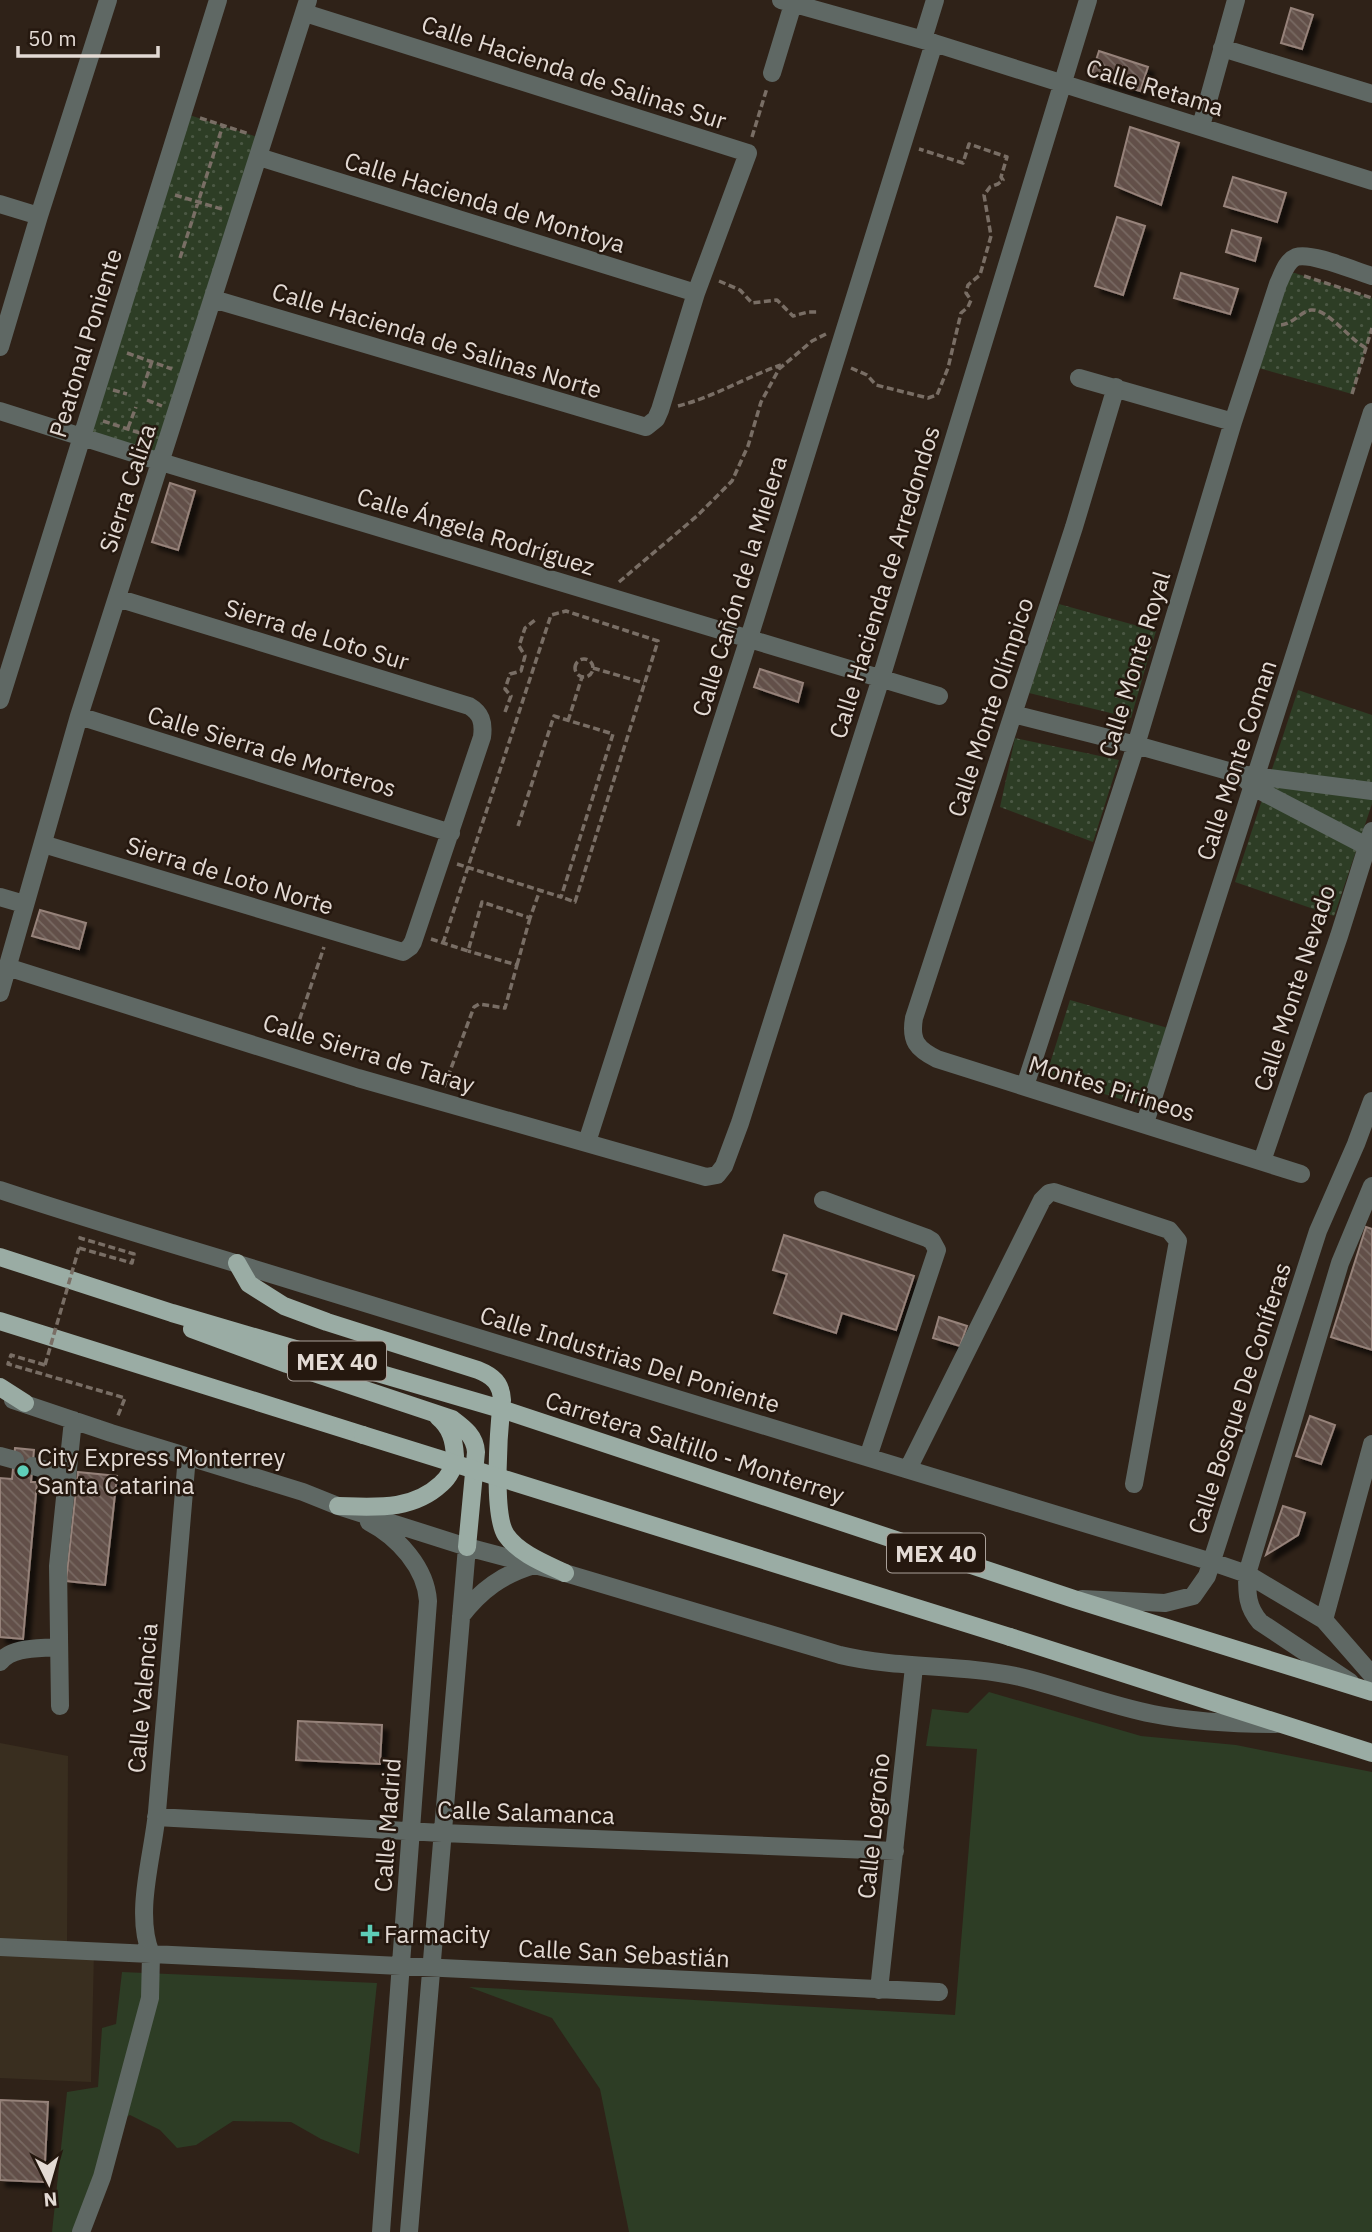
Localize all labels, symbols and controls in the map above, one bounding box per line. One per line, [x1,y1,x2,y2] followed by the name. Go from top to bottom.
[417,8,731,137] street label: Calle Hacienda de Salinas Sur
[18,14,158,58] scale bar
[28,24,77,52] text: 50 m
[1082,51,1228,123] street label: Calle Retama
[341,144,629,260] street label: Calle Hacienda de Montoya
[41,245,129,441] street label: Peatonal Poniente
[268,275,606,405] street label: Calle Hacienda de Salinas Norte
[91,419,163,556] street label: Sierra Caliza
[821,422,947,742] street label: Calle Hacienda de Arredondos
[684,451,794,720] street label: Calle Cañón de la Mielera
[353,480,599,582] street label: Calle Ángela Rodríguez
[1091,567,1177,761] street label: Calle Monte Royal
[221,591,413,677] street label: Sierra de Loto Sur
[939,593,1041,821] street label: Calle Monte Olímpico
[1188,656,1284,864] street label: Calle Monte Coman
[144,698,400,804] street label: Calle Sierra de Morteros
[122,828,338,922] street label: Sierra de Loto Norte
[1246,881,1342,1095] street label: Calle Monte Nevado
[259,1006,479,1100] street label: Calle Sierra de Taray
[1025,1047,1199,1129] street label: Montes Pirineos
[1180,1258,1298,1538] street label: Calle Bosque De Coníferas
[476,1298,784,1420] street label: Calle Industrias Del Poniente
[288,1342,386,1380] road number: MEX 40
[541,1383,849,1511] street label: Carretera Saltillo - Monterrey
[37,1441,285,1501] place label: City Express Monterrey Santa Catarina
[15,1463,31,1479] marker: City Express Monterrey Santa Catarina
[887,1534,985,1572] road number: MEX 40
[120,1621,165,1774] street label: Calle Valencia
[849,1751,897,1901] street label: Calle Logroño
[366,1757,408,1893] street label: Calle Madrid
[437,1793,616,1831] street label: Calle Salamanca
[384,1918,490,1950] place label: Farmacity
[362,1926,378,1942] marker: Farmacity
[517,1931,731,1975] street label: Calle San Sebastián
[14,2148,84,2218] north arrow
[43,2187,58,2212] text: N

